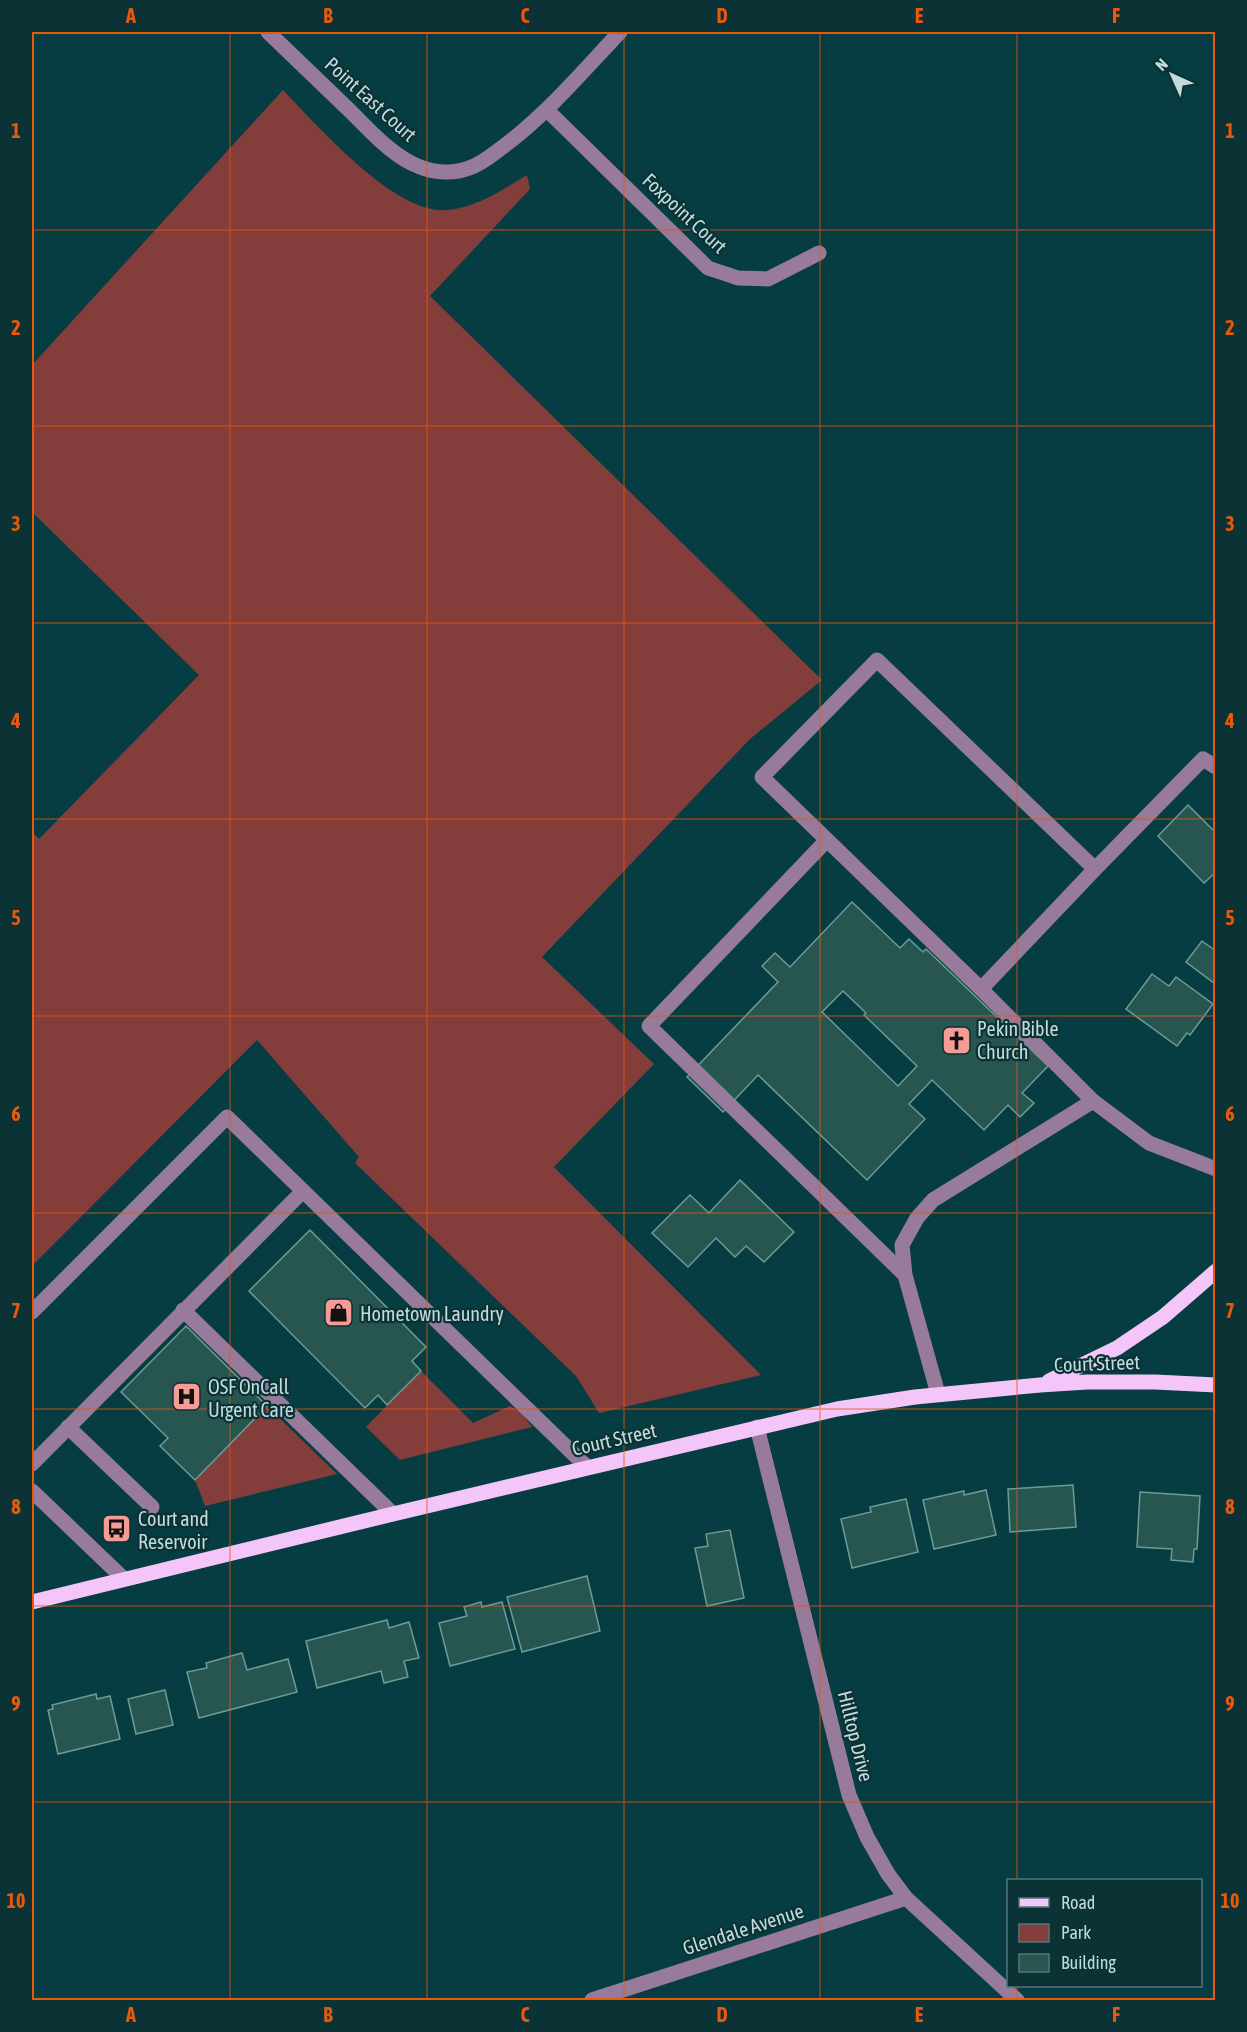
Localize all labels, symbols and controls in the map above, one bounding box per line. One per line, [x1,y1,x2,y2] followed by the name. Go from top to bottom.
[125,4,136,27] text: A
[323,4,333,27] text: B
[521,4,530,27] text: C
[716,4,728,27] text: D
[915,4,924,27] text: E
[1112,4,1120,27] text: F
[1142,45,1202,105] north arrow
[321,52,421,146] street label: Point East Court
[1152,55,1171,74] text: N
[11,119,21,142] text: 1
[1225,119,1235,142] text: 1
[638,168,732,258] street label: Foxpoint Court
[11,316,21,339] text: 2
[1225,316,1235,339] text: 2
[11,512,21,535] text: 3
[1225,512,1235,535] text: 3
[10,709,21,732] text: 4
[1224,709,1235,732] text: 4
[11,906,21,929] text: 5
[1225,906,1235,929] text: 5
[977,1017,1059,1063] place label: Pekin Bible Church
[940,1024,972,1056] church icon: Pekin Bible Church
[11,1102,21,1125] text: 6
[1225,1102,1235,1125] text: 6
[323,1297,355,1329] shop icon: Hometown Laundry
[11,1299,21,1322] text: 7
[1225,1299,1235,1322] text: 7
[360,1302,504,1325] place label: Hometown Laundry
[1054,1350,1141,1376] street label: Court Street
[208,1375,294,1421] place label: OSF OnCall Urgent Care
[171,1381,203,1413] hospital icon: OSF OnCall Urgent Care
[569,1418,659,1460] street label: Court Street
[11,1495,21,1518] text: 8
[1225,1495,1235,1518] text: 8
[138,1507,209,1553] place label: Court and Reservoir
[101,1513,133,1545] bus stop icon: Court and Reservoir
[834,1688,878,1784] street label: Hilltop Drive
[11,1692,21,1715] text: 9
[1225,1692,1235,1715] text: 9
[1007,1879,1202,1987] legend
[7,1889,25,1912] text: 10
[1221,1889,1239,1912] text: 10
[1061,1892,1095,1913] text: Road
[680,1899,806,1959] street label: Glendale Avenue
[1061,1922,1091,1943] text: Park
[1061,1952,1116,1973] text: Building
[125,2003,136,2026] text: A
[323,2003,333,2026] text: B
[521,2003,530,2026] text: C
[716,2003,728,2026] text: D
[915,2003,924,2026] text: E
[1112,2003,1120,2026] text: F

